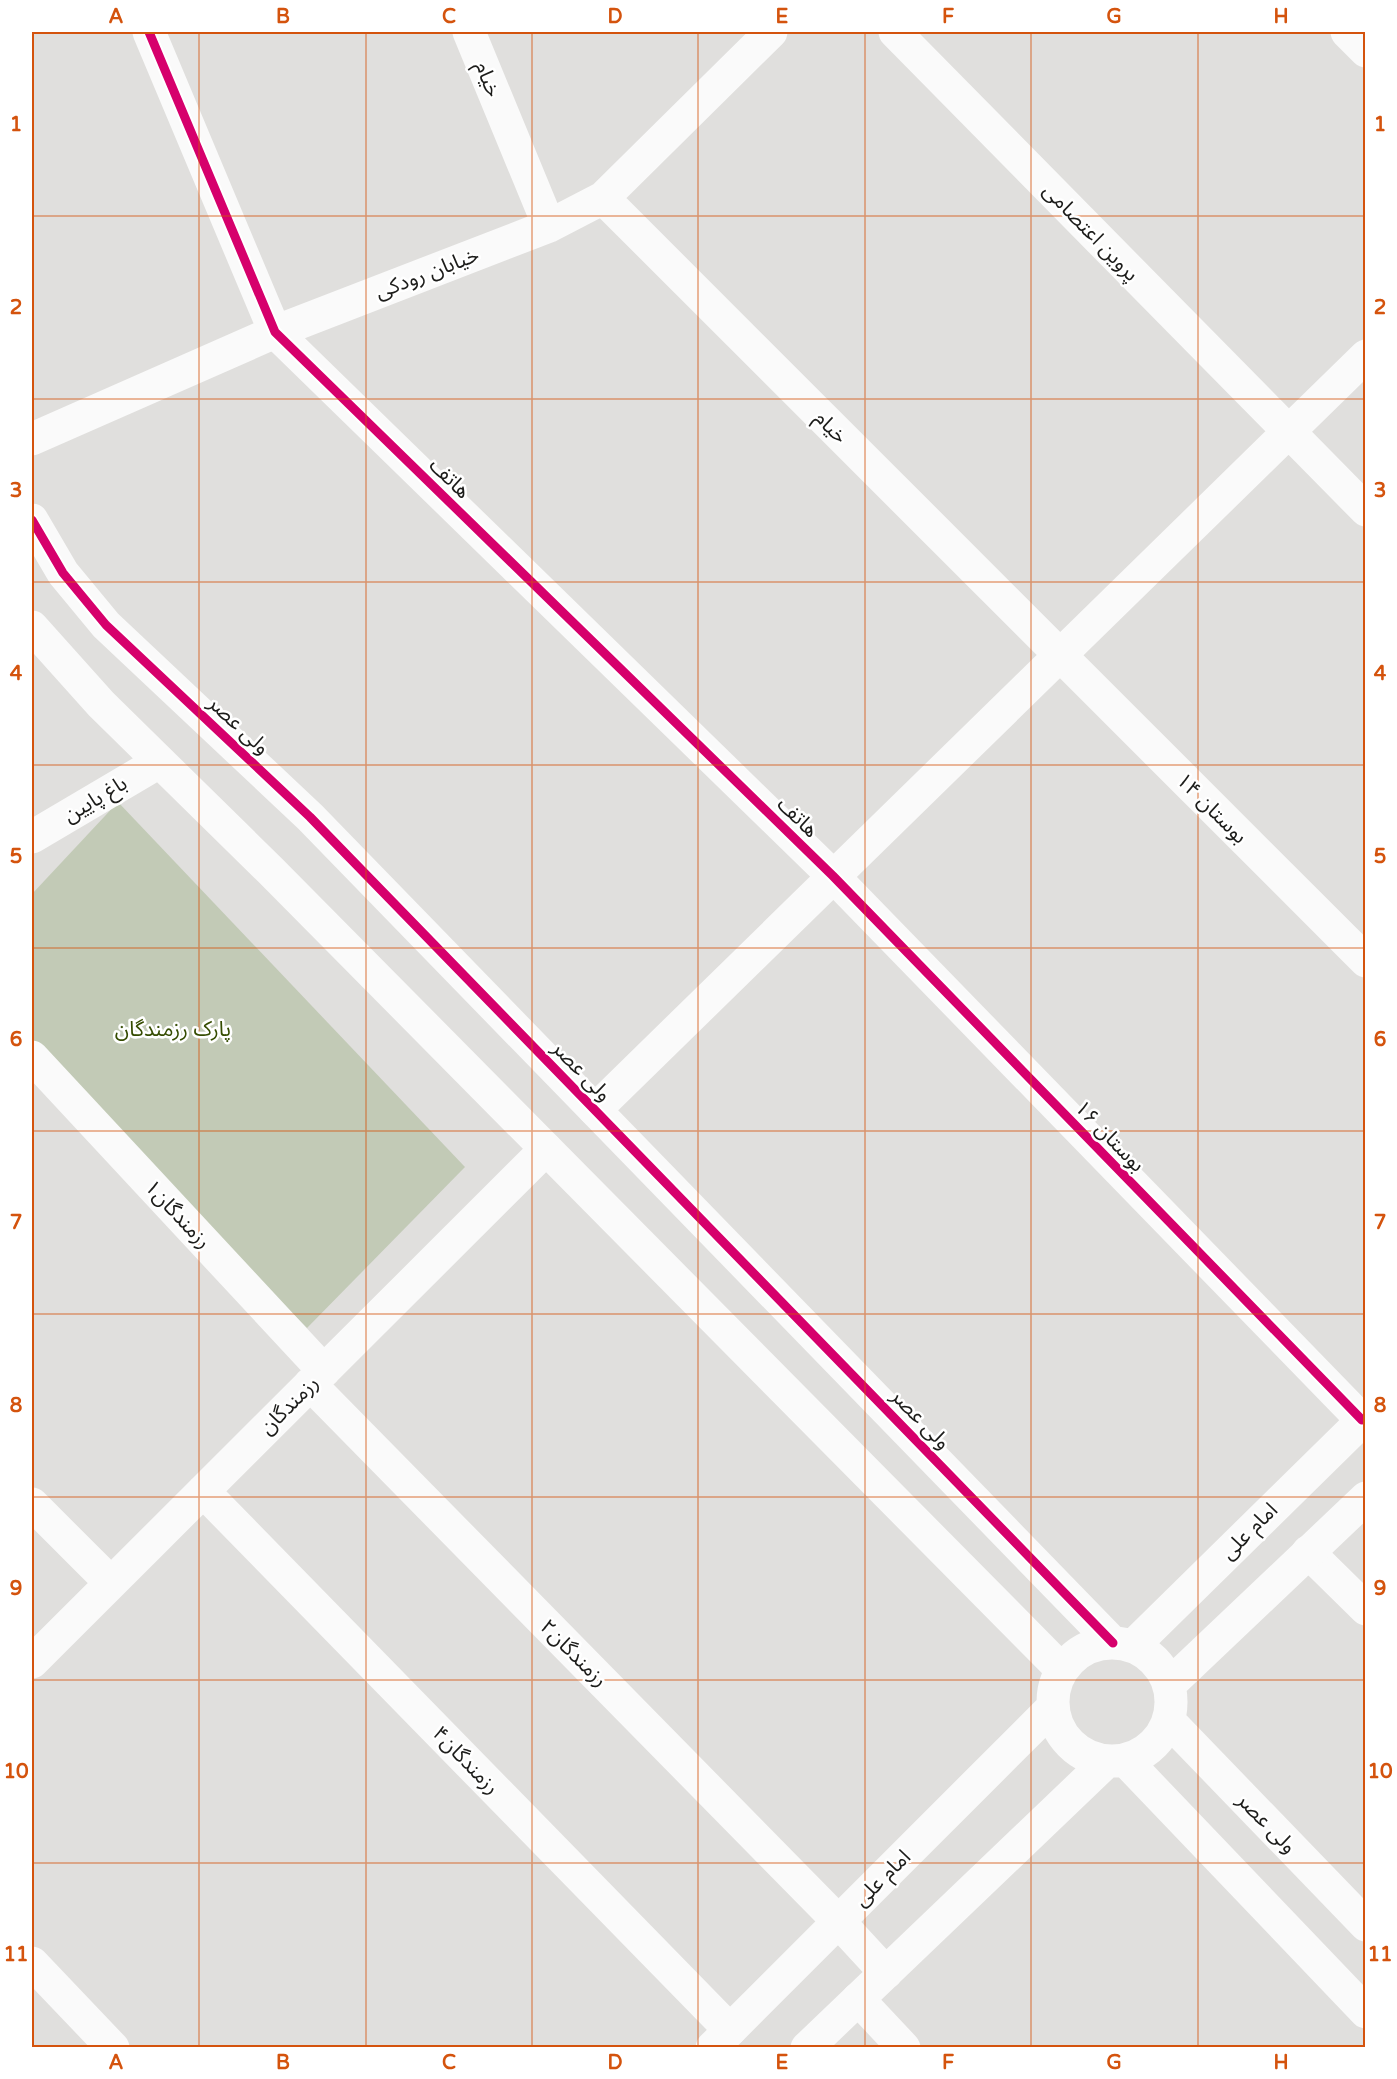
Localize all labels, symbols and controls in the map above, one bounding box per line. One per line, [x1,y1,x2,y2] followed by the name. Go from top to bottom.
[109,5,124,29] text: A
[276,5,290,29] text: B
[442,5,456,29] text: C
[607,5,623,29] text: D
[776,5,789,29] text: E
[942,5,954,29] text: F
[1106,5,1122,29] text: G
[1273,5,1289,29] text: H
[466,58,506,102] street label: خیام
[10,113,22,137] text: 1
[1374,113,1386,137] text: 1
[1037,178,1144,287] street label: پروین اعتصامی
[372,242,483,305] street label: خیابان رودکی
[10,296,22,320] text: 2
[1374,296,1386,320] text: 2
[807,406,852,451] street label: خیام
[424,453,475,504] street label: هاتف
[10,479,22,503] text: 3
[1374,479,1386,503] text: 3
[10,662,23,686] text: 4
[1374,662,1387,686] text: 4
[202,690,274,760] street label: ولی عصر
[1171,768,1252,849] street label: بوستان ۱۴
[59,771,133,830] street label: باغ پایین
[772,792,823,843] street label: هاتف
[10,845,22,869] text: 5
[1374,845,1386,869] text: 5
[115,1017,231,1042] park label: پارک رزمندگان
[10,1028,22,1052] text: 6
[1374,1028,1386,1052] text: 6
[546,1035,617,1107] street label: ولی عصر
[1069,1095,1150,1177] street label: بوستان ۱۶
[139,1175,216,1254] street label: رزمندگان۱
[10,1211,22,1235] text: 7
[1374,1211,1386,1235] text: 7
[255,1371,324,1440] street label: رزمندگان
[885,1383,956,1455] street label: ولی عصر
[10,1394,22,1418] text: 8
[1374,1394,1386,1418] text: 8
[1216,1498,1285,1567] street label: امام علی
[10,1577,22,1601] text: 9
[1374,1577,1386,1601] text: 9
[535,1614,613,1692] street label: رزمندگان۲
[427,1721,504,1800] street label: رزمندگان۴
[3,1760,29,1784] text: 10
[1367,1760,1393,1784] text: 10
[1231,1787,1302,1859] street label: ولی عصر
[849,1845,918,1914] street label: امام علی
[3,1943,29,1967] text: 11
[1367,1943,1393,1967] text: 11
[109,2051,124,2075] text: A
[276,2051,290,2075] text: B
[442,2051,456,2075] text: C
[607,2051,623,2075] text: D
[776,2051,789,2075] text: E
[942,2051,954,2075] text: F
[1106,2051,1122,2075] text: G
[1273,2051,1289,2075] text: H

